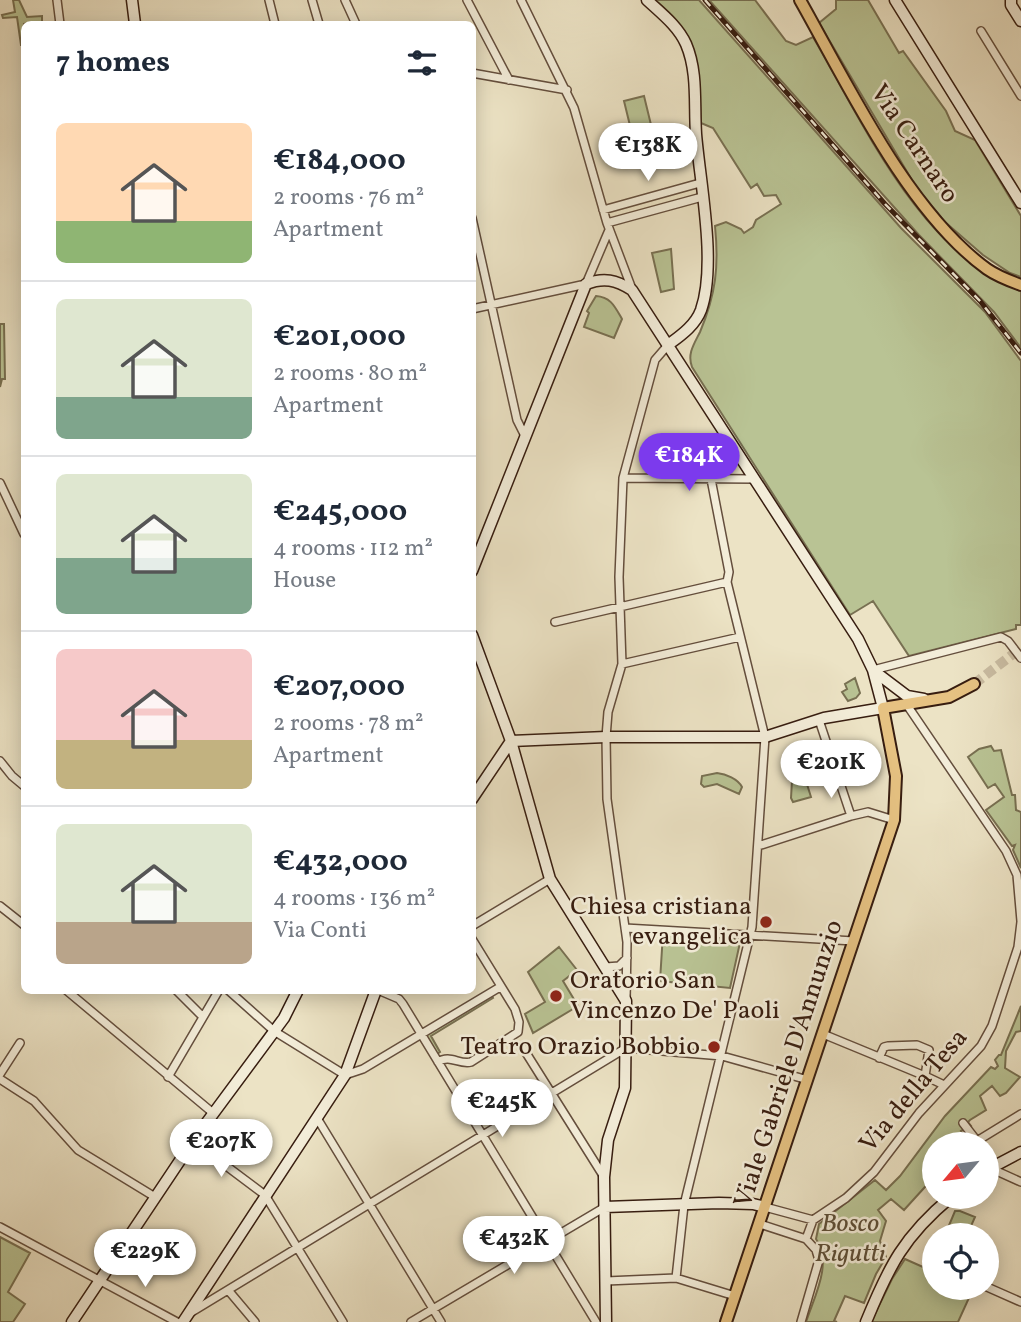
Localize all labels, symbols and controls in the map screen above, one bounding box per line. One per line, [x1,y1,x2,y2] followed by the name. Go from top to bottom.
[56,42,170,84] text: 7 homes
[403,44,441,82] icon: filters
[861,77,967,211] street label: Via Carnaro
[599,124,697,183] pin: €138K
[614,130,682,162] text: €138K
[273,140,406,182] text: €184,000
[112,151,196,235] icon: home
[273,182,424,214] text: 2 rooms · 76 m²
[273,214,384,246] text: Apartment
[273,316,406,358] text: €201,000
[112,327,196,411] icon: home
[273,358,427,390] text: 2 rooms · 80 m²
[273,390,384,422] text: Apartment
[640,434,738,493] pin: €184K
[655,440,723,472] text: €184K
[273,491,407,533] text: €245,000
[112,502,196,586] icon: home
[273,533,433,565] text: 4 rooms · 112 m²
[273,565,336,597] text: House
[273,666,405,708] text: €207,000
[112,677,196,761] icon: home
[273,708,424,740] text: 2 rooms · 78 m²
[273,740,384,772] text: Apartment
[782,740,880,800] pin: €201K
[797,747,865,779] text: €201K
[273,841,408,883] text: €432,000
[112,852,196,936] icon: home
[273,883,435,915] text: 4 rooms · 136 m²
[570,889,752,955] place label: Chiesa cristiana evangelica
[758,914,774,930] marker: Chiesa cristiana evangelica
[273,915,367,947] text: Via Conti
[725,915,853,1213] street label: Viale Gabriele D'Annunzio
[570,963,780,1029] place label: Oratorio San Vincenzo De' Paoli
[548,988,564,1004] marker: Oratorio San Vincenzo De' Paoli
[851,1021,977,1161] street label: Via della Tesa
[460,1029,700,1065] place label: Teatro Orazio Bobbio
[706,1039,722,1055] marker: Teatro Orazio Bobbio
[453,1080,551,1139] pin: €245K
[467,1086,537,1118] text: €245K
[172,1120,270,1179] pin: €207K
[186,1126,256,1158] text: €207K
[922,1132,999,1209] north arrow
[922,1132,999,1300] map controls
[815,1206,886,1272] park label: Bosco Rigutti
[465,1216,563,1276] pin: €432K
[479,1223,549,1255] text: €432K
[922,1223,999,1300] button: locate
[96,1230,194,1289] pin: €229K
[110,1236,180,1268] text: €229K

